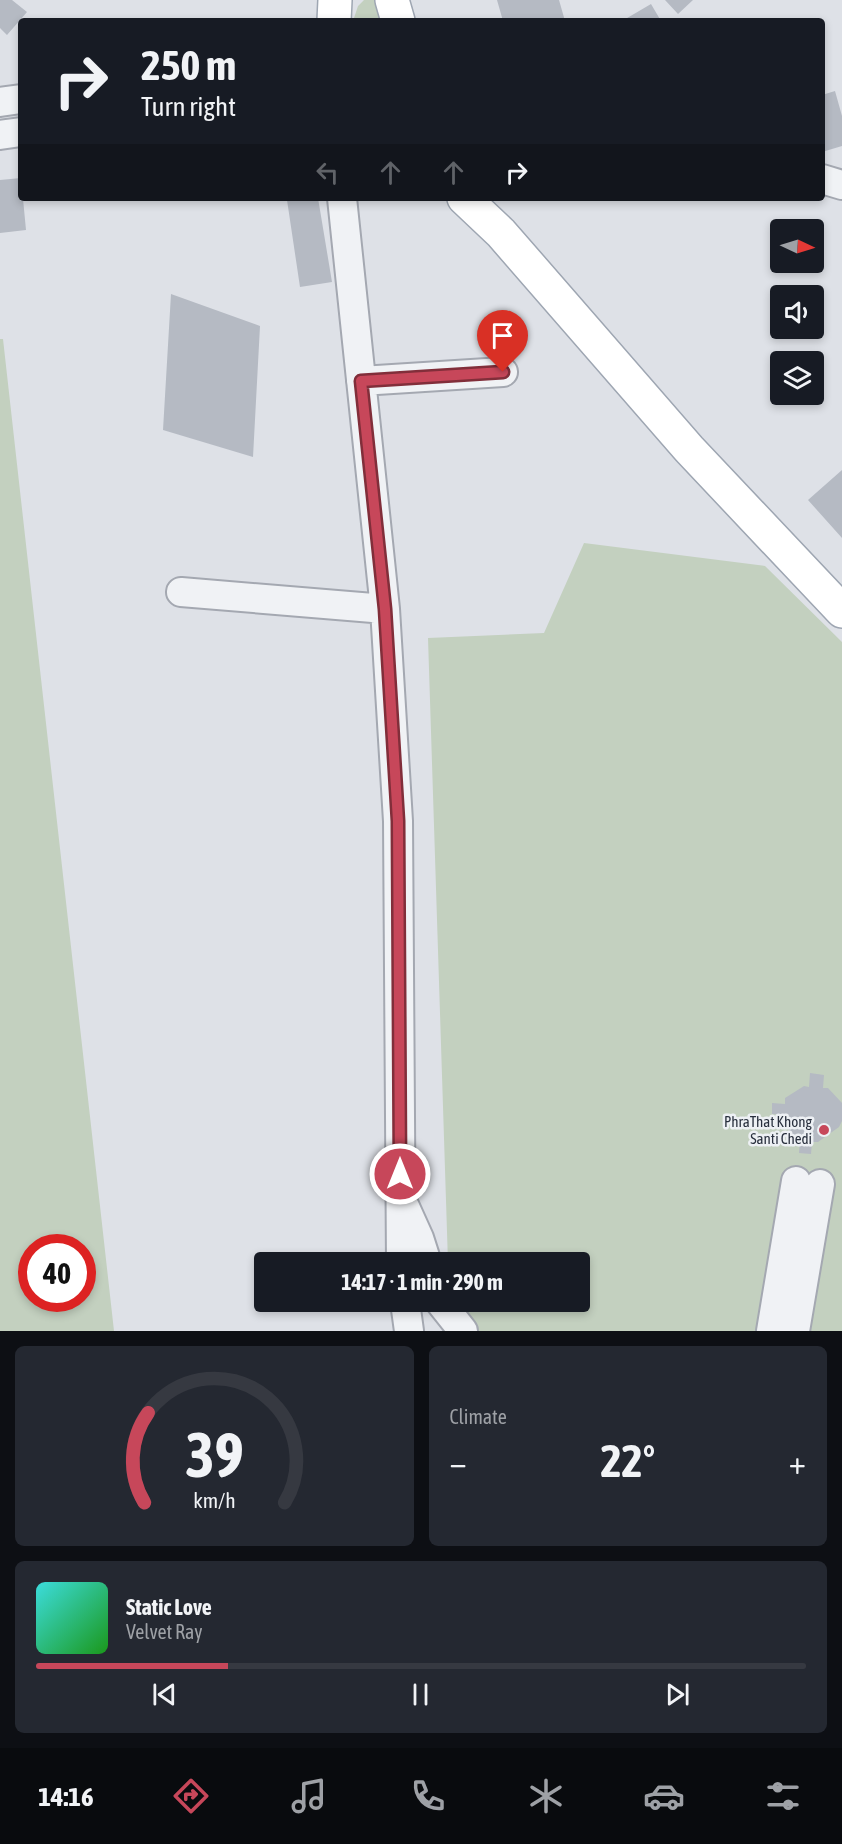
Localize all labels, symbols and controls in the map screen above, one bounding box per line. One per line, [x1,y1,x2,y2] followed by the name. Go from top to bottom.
[141,41,236,89] text: 250 m
[42,42,120,120] icon: right
[141,91,236,122] text: Turn right
[311,156,344,189] icon: left
[374,156,407,189] icon: ahead
[437,156,470,189] icon: ahead
[500,156,533,189] icon: right
[770,219,824,273] north arrow
[770,219,824,405] map controls
[770,285,824,339] button: sound
[477,310,528,372] pin
[486,319,519,352] icon: arrive
[770,351,824,405] button: layers
[724,1113,813,1147] place label: PhraThat Khong Santi Chedi
[817,1123,831,1137] marker: PhraThat Khong Santi Chedi
[368,1142,432,1206] position arrow
[18,1234,96,1312] speed limit sign: 40
[341,1269,503,1295] text: 14:17 · 1 min · 290 m
[450,1405,507,1428] text: Climate
[185,1419,244,1490] text: 39
[600,1435,655,1487] text: 22°
[450,1443,467,1481] text: −
[789,1443,806,1481] text: +
[193,1488,236,1513] text: km/h
[126,1594,212,1620] text: Static Love
[126,1620,203,1643] text: Velvet Ray
[148,1678,181,1711] icon: previous
[404,1678,437,1711] icon: pause
[661,1678,694,1711] icon: next
[170,1775,212,1817] icon: directions
[288,1775,330,1817] icon: music
[407,1775,449,1817] icon: phone
[525,1775,567,1817] icon: climate
[643,1775,685,1817] icon: car
[762,1775,804,1817] icon: filters
[38,1781,94,1812] text: 14:16

